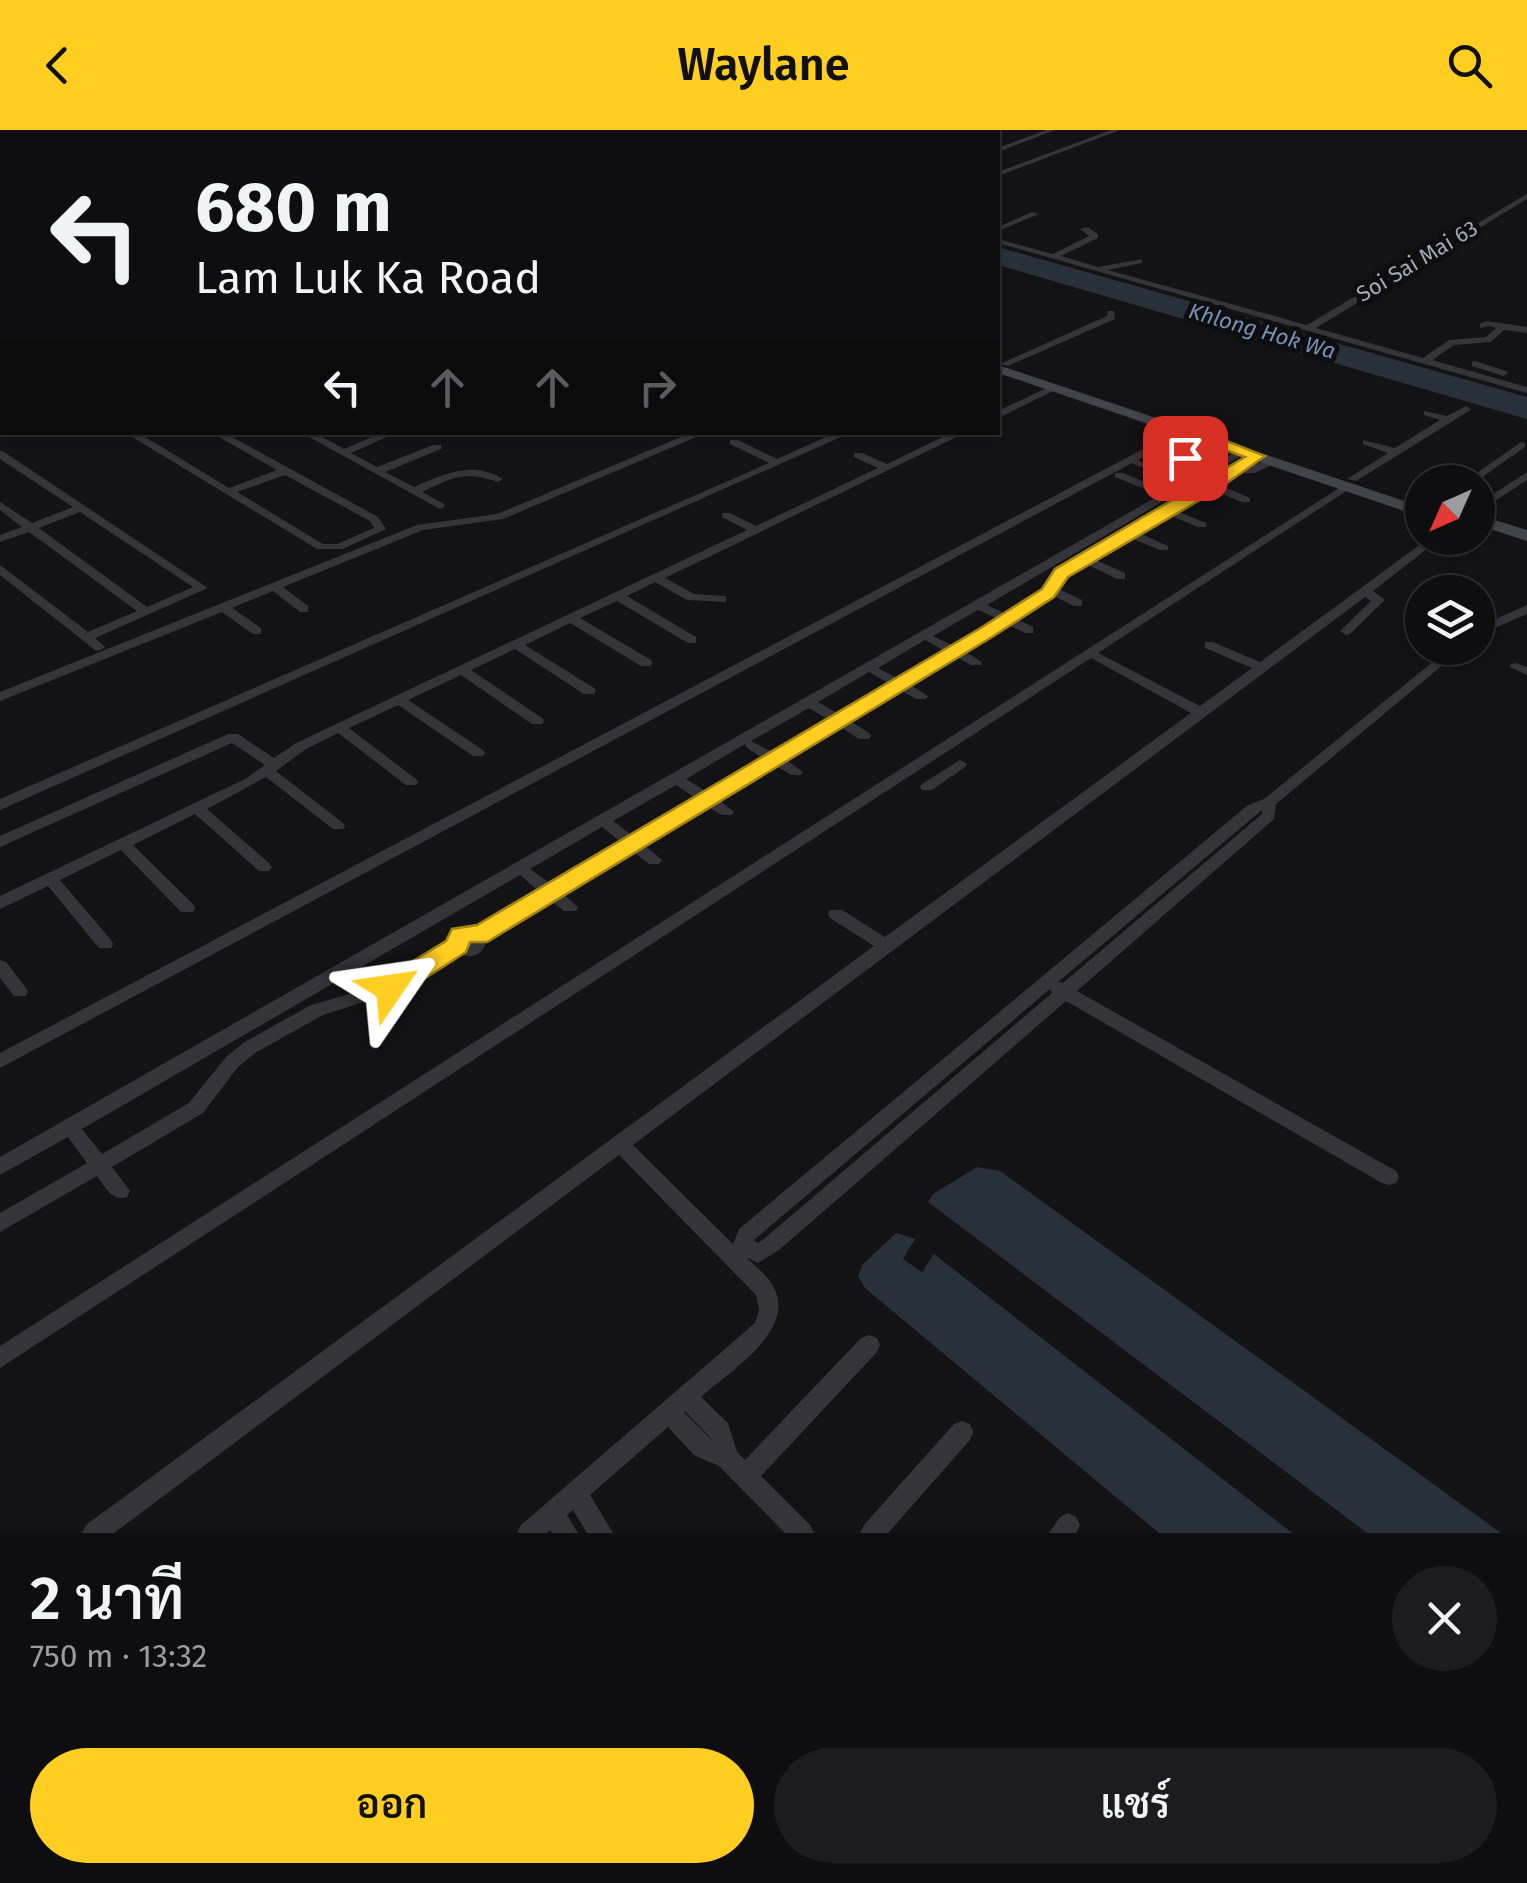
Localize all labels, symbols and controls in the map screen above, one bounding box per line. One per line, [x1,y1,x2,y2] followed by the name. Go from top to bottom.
[30,38,85,93] icon: back
[677,38,850,92] text: Waylane
[1442,38,1497,93] icon: search
[195,166,392,250] text: 680 m
[30,170,160,300] icon: left
[1352,214,1482,308] street label: Soi Sai Mai 63
[195,251,541,305] text: Lam Luk Ka Road
[1186,297,1338,365] water label: Khlong Hok Wa
[315,360,370,415] icon: left
[420,360,475,415] icon: ahead
[525,360,580,415] icon: ahead
[630,360,685,415] icon: right
[1143,416,1228,501] pin
[1158,431,1213,486] icon: arrive
[1405,465,1495,555] north arrow
[1405,465,1495,665] map controls
[1405,575,1495,665] button: layers
[338,936,442,1040] position arrow
[30,1563,185,1635] text: 2 นาที
[1392,1566,1497,1671] button: close
[30,1637,207,1675] text: 750 m · 13:32
[30,1748,754,1863] button: ออก
[774,1748,1497,1863] button: แชร์

